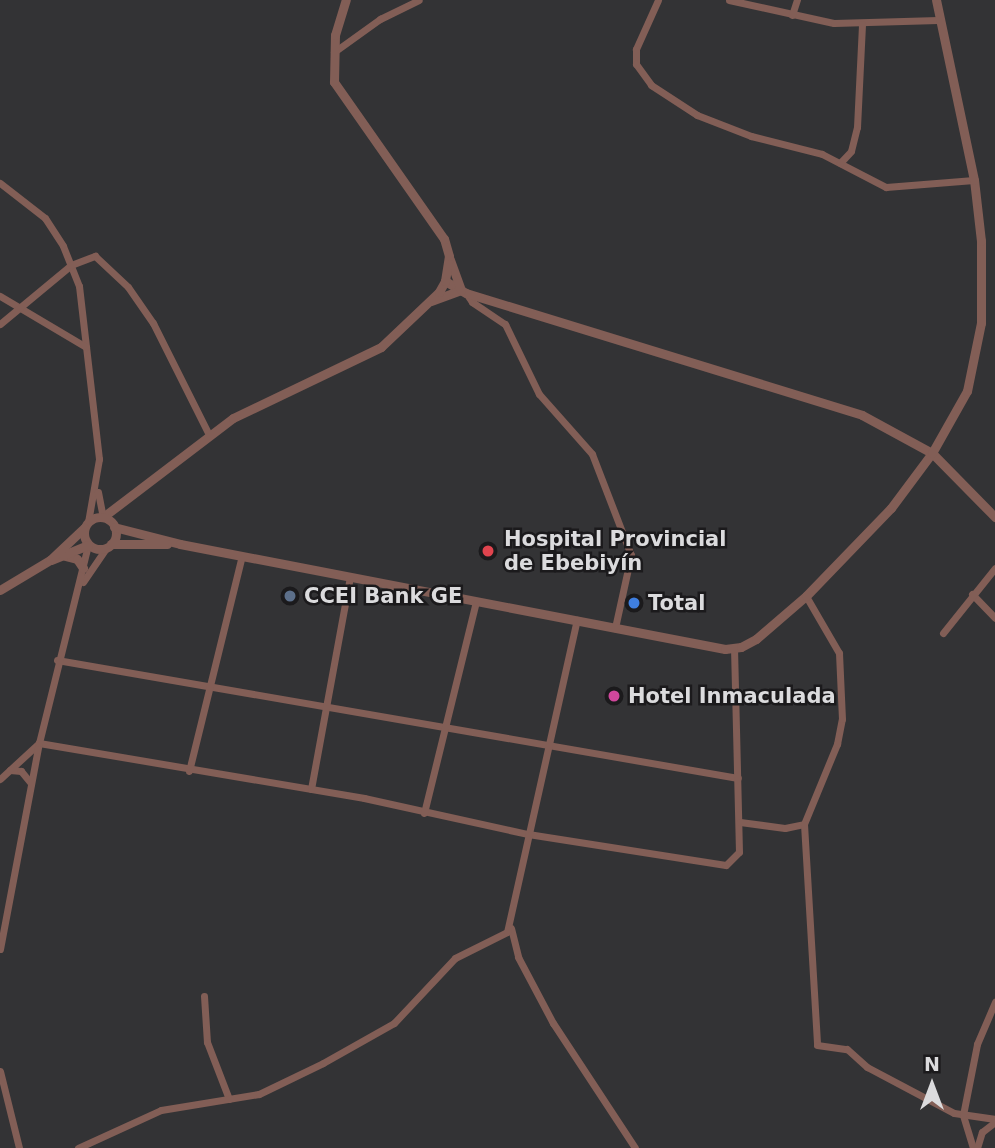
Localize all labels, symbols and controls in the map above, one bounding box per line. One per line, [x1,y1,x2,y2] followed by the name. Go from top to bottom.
[504,526,726,576] place label: Hospital Provincial de Ebebiyín
[478,541,498,561] marker: Hospital Provincial de Ebebiyín
[304,583,462,609] place label: CCEI Bank GE
[282,588,298,604] marker: CCEI Bank GE
[648,590,705,616] place label: Total
[626,595,642,611] marker: Total
[628,683,836,709] place label: Hotel Inmaculada
[606,688,622,704] marker: Hotel Inmaculada
[897,1050,967,1120] north arrow
[924,1053,940,1075] text: N

